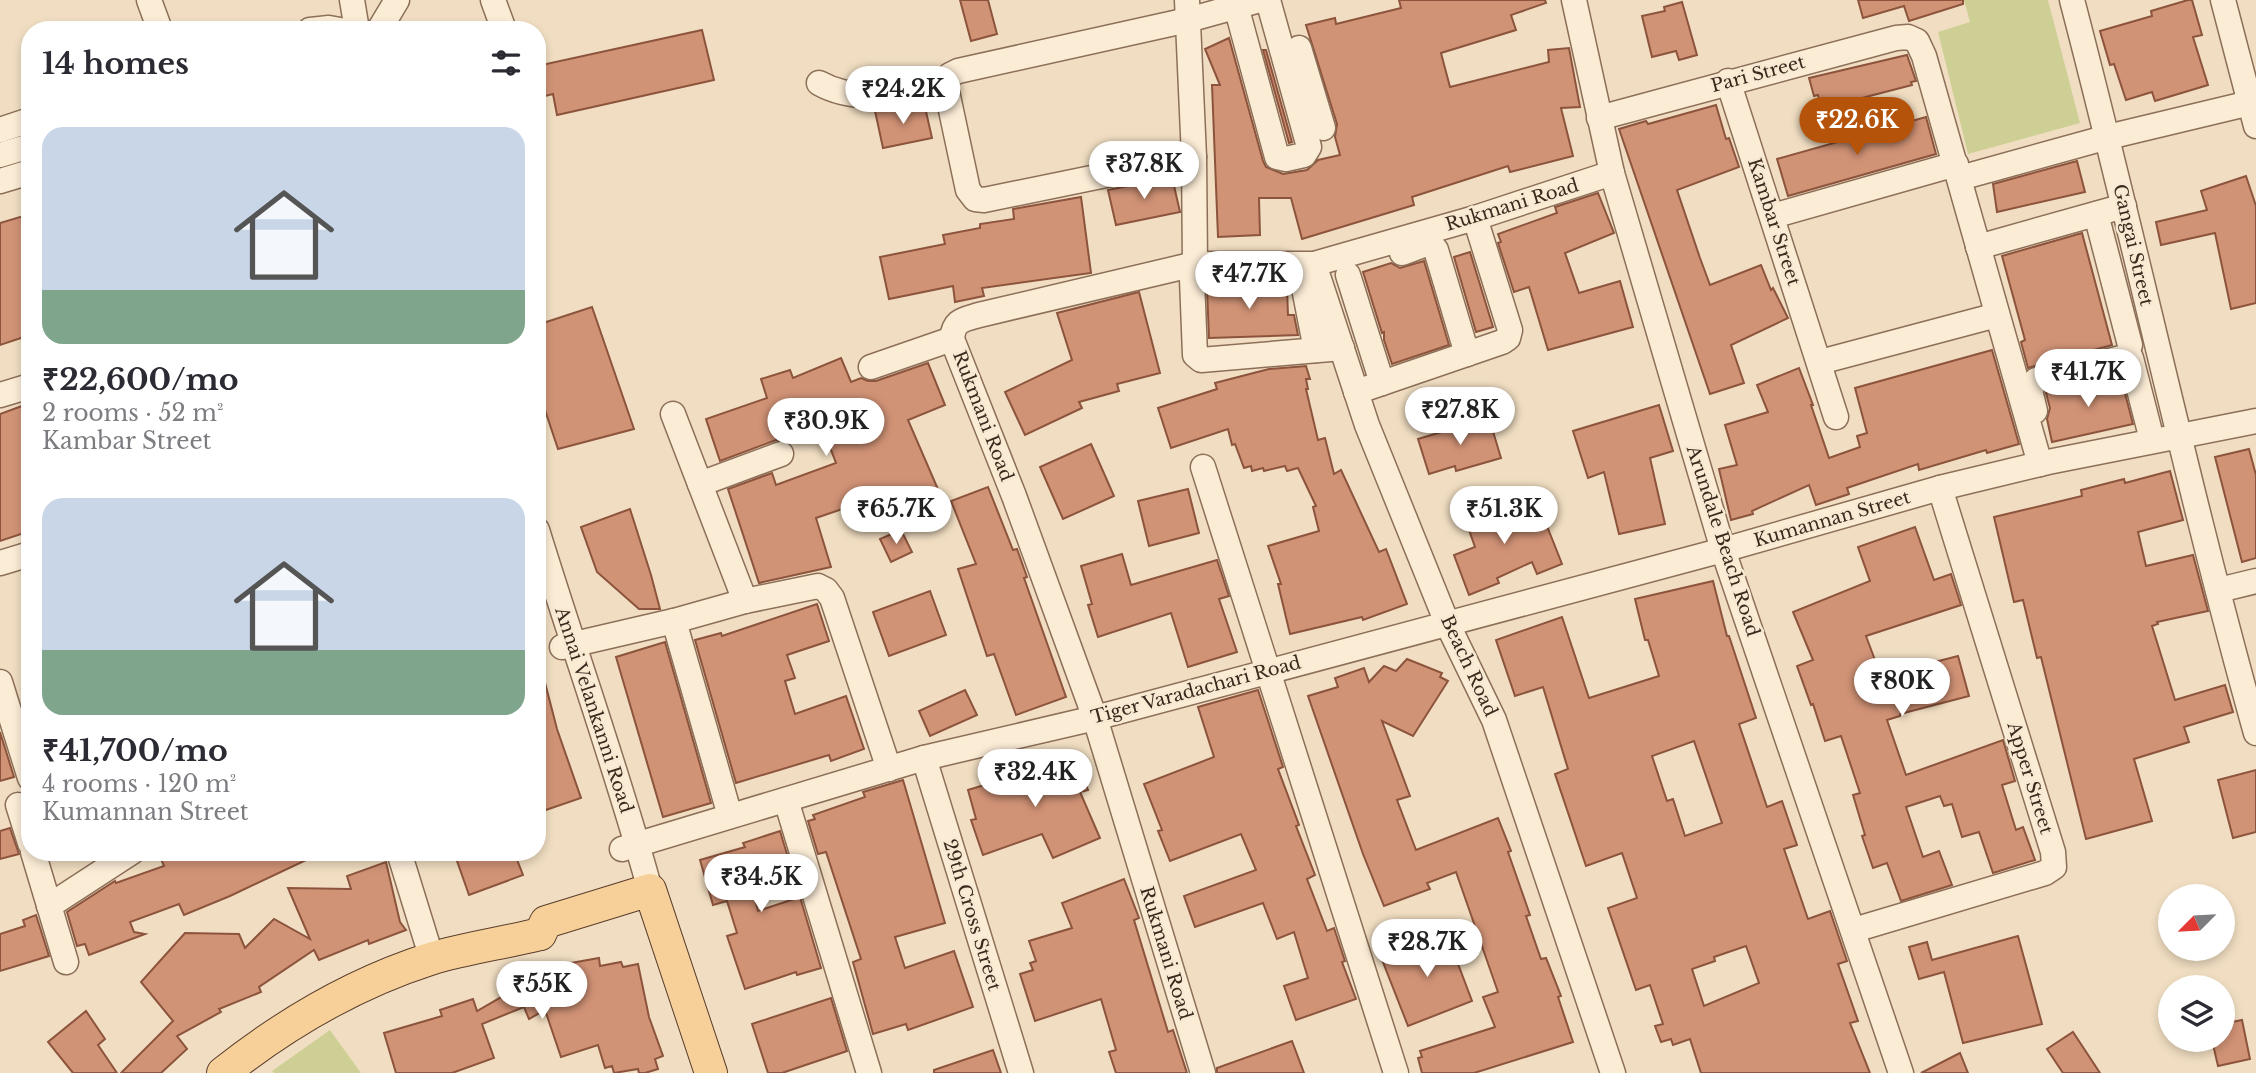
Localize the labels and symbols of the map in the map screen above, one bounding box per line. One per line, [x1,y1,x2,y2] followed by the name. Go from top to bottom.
[1709,51,1807,97] street label: Pari Street
[846,66,960,126] pin: ₹24.2K
[1800,97,1914,157] pin: ₹22.6K
[1087,142,1201,201] pin: ₹37.8K
[1743,156,1805,289] street label: Kambar Street
[1443,174,1581,236] street label: Rukmani Road
[2108,182,2158,308] street label: Gangai Street
[1192,252,1306,311] pin: ₹47.7K
[948,348,1018,484] street label: Rukmani Road
[2031,350,2145,409] pin: ₹41.7K
[1403,388,1517,447] pin: ₹27.8K
[769,398,883,458] pin: ₹30.9K
[1681,442,1764,639] street label: Arundale Beach Road
[839,486,953,546] pin: ₹65.7K
[1447,486,1561,546] pin: ₹51.3K
[1751,486,1913,552] street label: Kumannan Street
[550,603,638,816] street label: Annai Velankanni Road
[1436,612,1502,720] street label: Beach Road
[1089,651,1303,729] street label: Tiger Varadachari Road
[1861,658,1943,718] pin: ₹80K
[2002,718,2058,837] street label: Apper Street
[978,750,1092,809] pin: ₹32.4K
[938,837,1006,994] street label: 29th Cross Street
[704,855,818,914] pin: ₹34.5K
[1135,884,1197,1022] street label: Rukmani Road
[2158,884,2235,961] north arrow
[1370,920,1484,979] pin: ₹28.7K
[501,962,583,1021] pin: ₹55K

